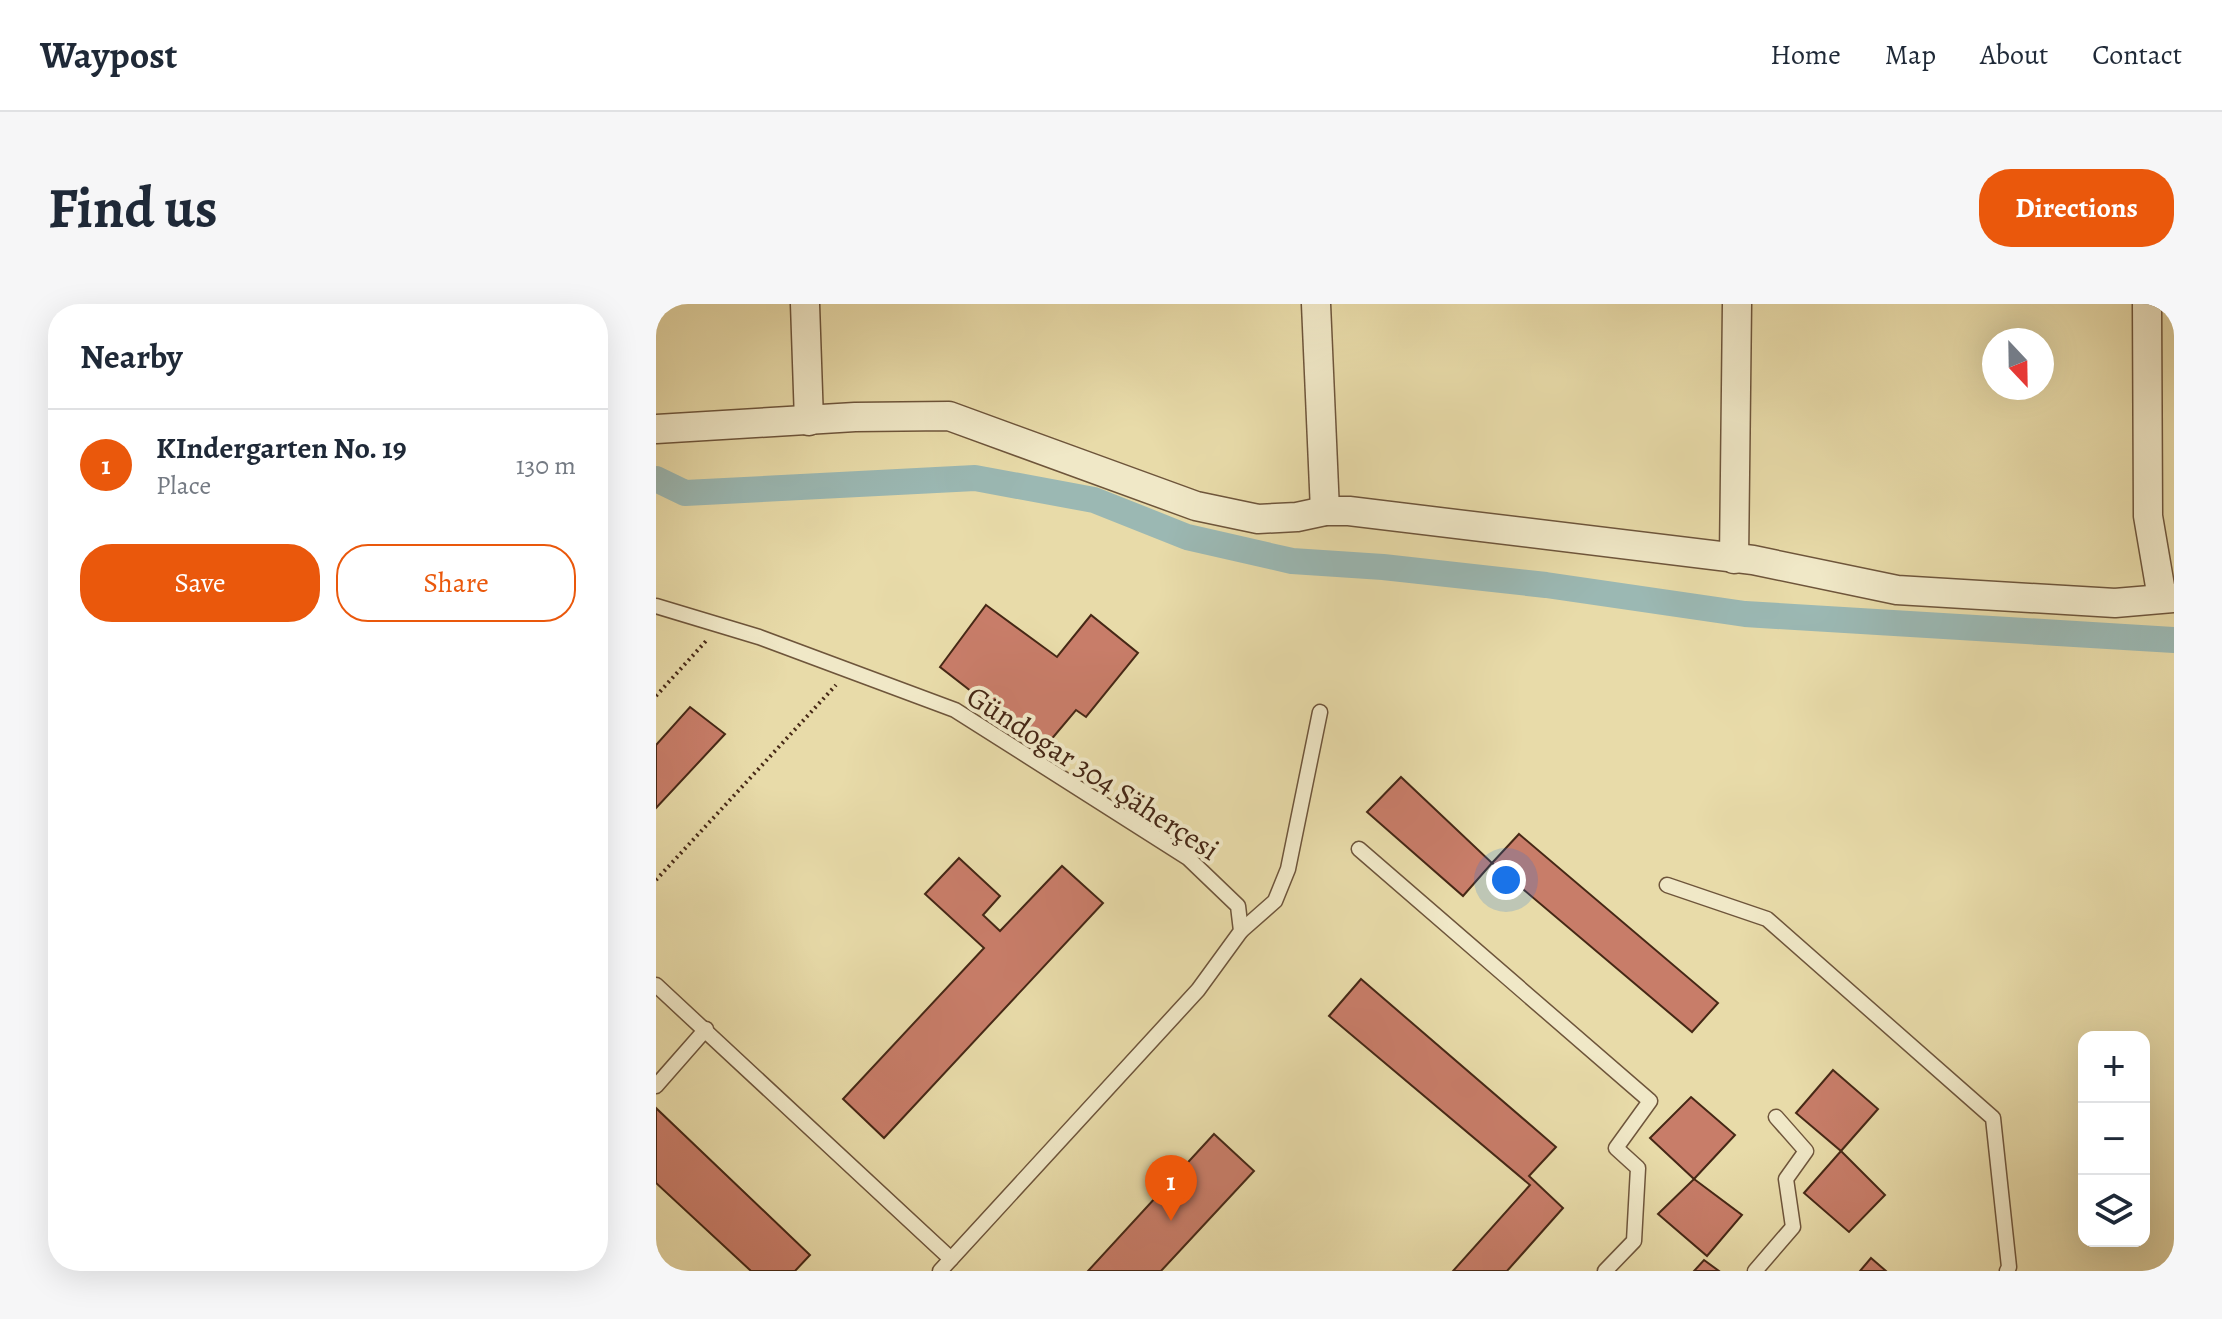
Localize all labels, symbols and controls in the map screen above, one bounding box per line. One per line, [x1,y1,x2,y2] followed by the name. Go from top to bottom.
[40,29,177,81] text: Waypost
[1770,36,1841,74] text: Home
[1885,36,1936,74] text: Map
[1980,36,2048,74] text: About
[2092,36,2182,74] text: Contact
[1979,169,2174,247] button: Directions
[48,170,218,246] text: Find us
[1982,328,2054,400] north arrow
[80,333,183,380] text: Nearby
[156,428,407,468] text: KIndergarten No. 19
[101,448,111,483] text: 1
[516,448,576,483] text: 130 m
[156,468,211,503] text: Place
[80,544,320,622] button: Save
[336,544,576,622] button: Share
[959,676,1227,870] street label: Gündogar 304 Şäherçesi
[1486,860,1526,900] your location
[2078,1031,2150,1247] map controls
[2078,1031,2150,1103] button: +
[2078,1103,2150,1175] button: −
[1145,1155,1197,1221] pin: 1
[2078,1175,2150,1247] button: layers

